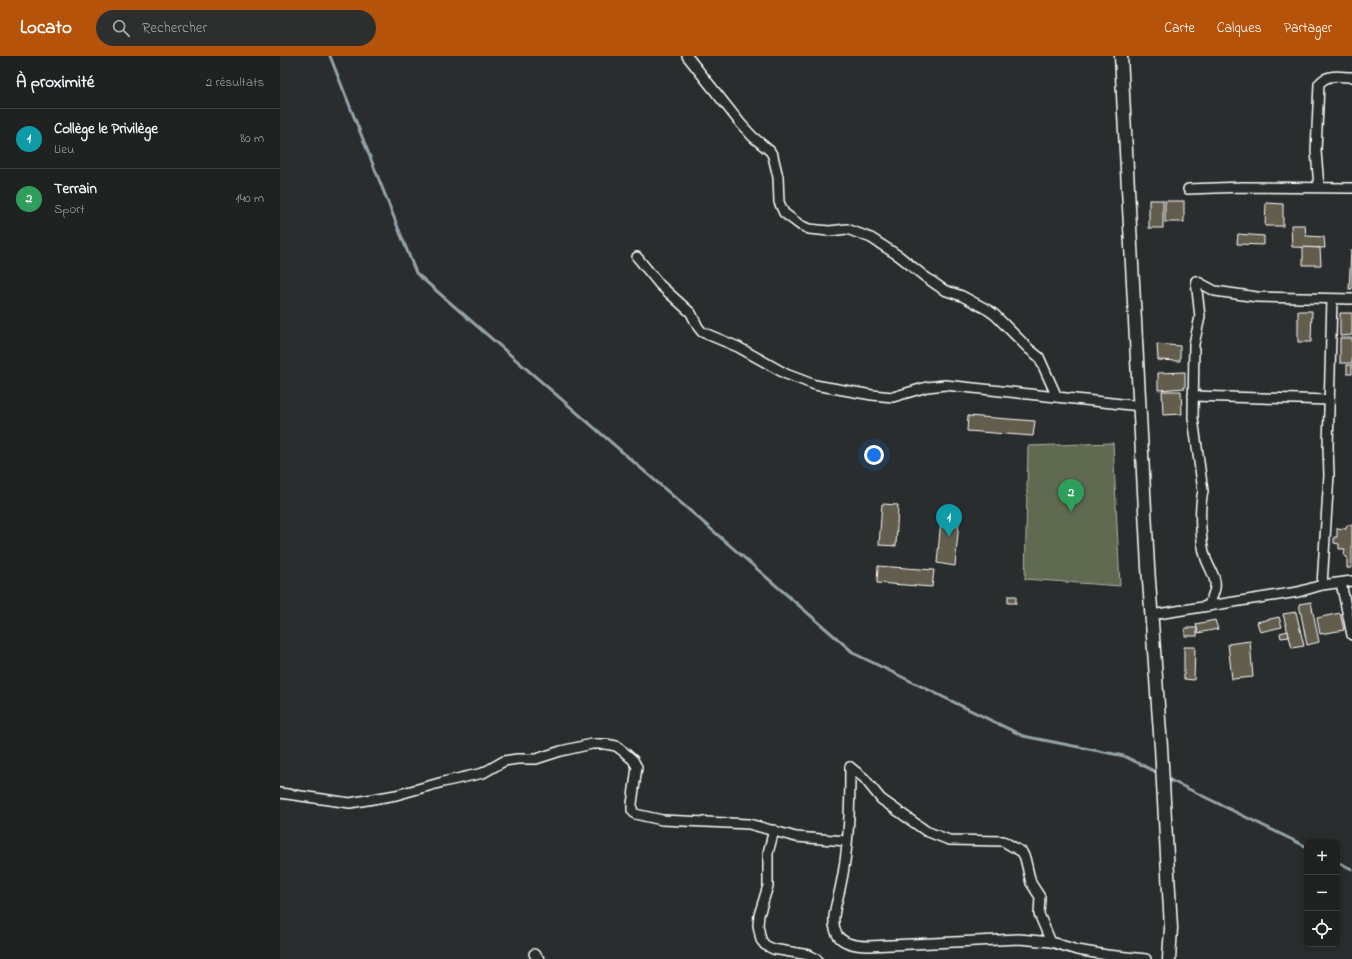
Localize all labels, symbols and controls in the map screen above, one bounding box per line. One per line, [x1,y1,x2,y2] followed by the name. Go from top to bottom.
[96,10,376,46] search box
[20,15,72,42] text: Locato
[110,17,132,39] icon: search
[142,17,207,39] text: Rechercher
[1164,18,1195,39] text: Carte
[1217,18,1262,39] text: Calques
[1284,18,1332,39] text: Partager
[16,70,94,95] text: À proximité
[206,73,264,92] text: 2 résultats
[54,118,158,140] text: Collège le Privilège
[27,129,31,148] text: 1
[240,129,264,148] text: 80 m
[54,140,74,159] text: Lieu
[54,178,97,200] text: Terrain
[26,189,32,208] text: 2
[236,189,264,208] text: 140 m
[54,200,85,219] text: Sport
[864,445,884,465] your location
[1058,479,1084,512] pin: 2
[936,504,962,537] pin: 1
[1304,839,1340,947] map controls
[1304,839,1340,875] button: +
[1304,875,1340,911] button: −
[1304,911,1340,947] button: locate

